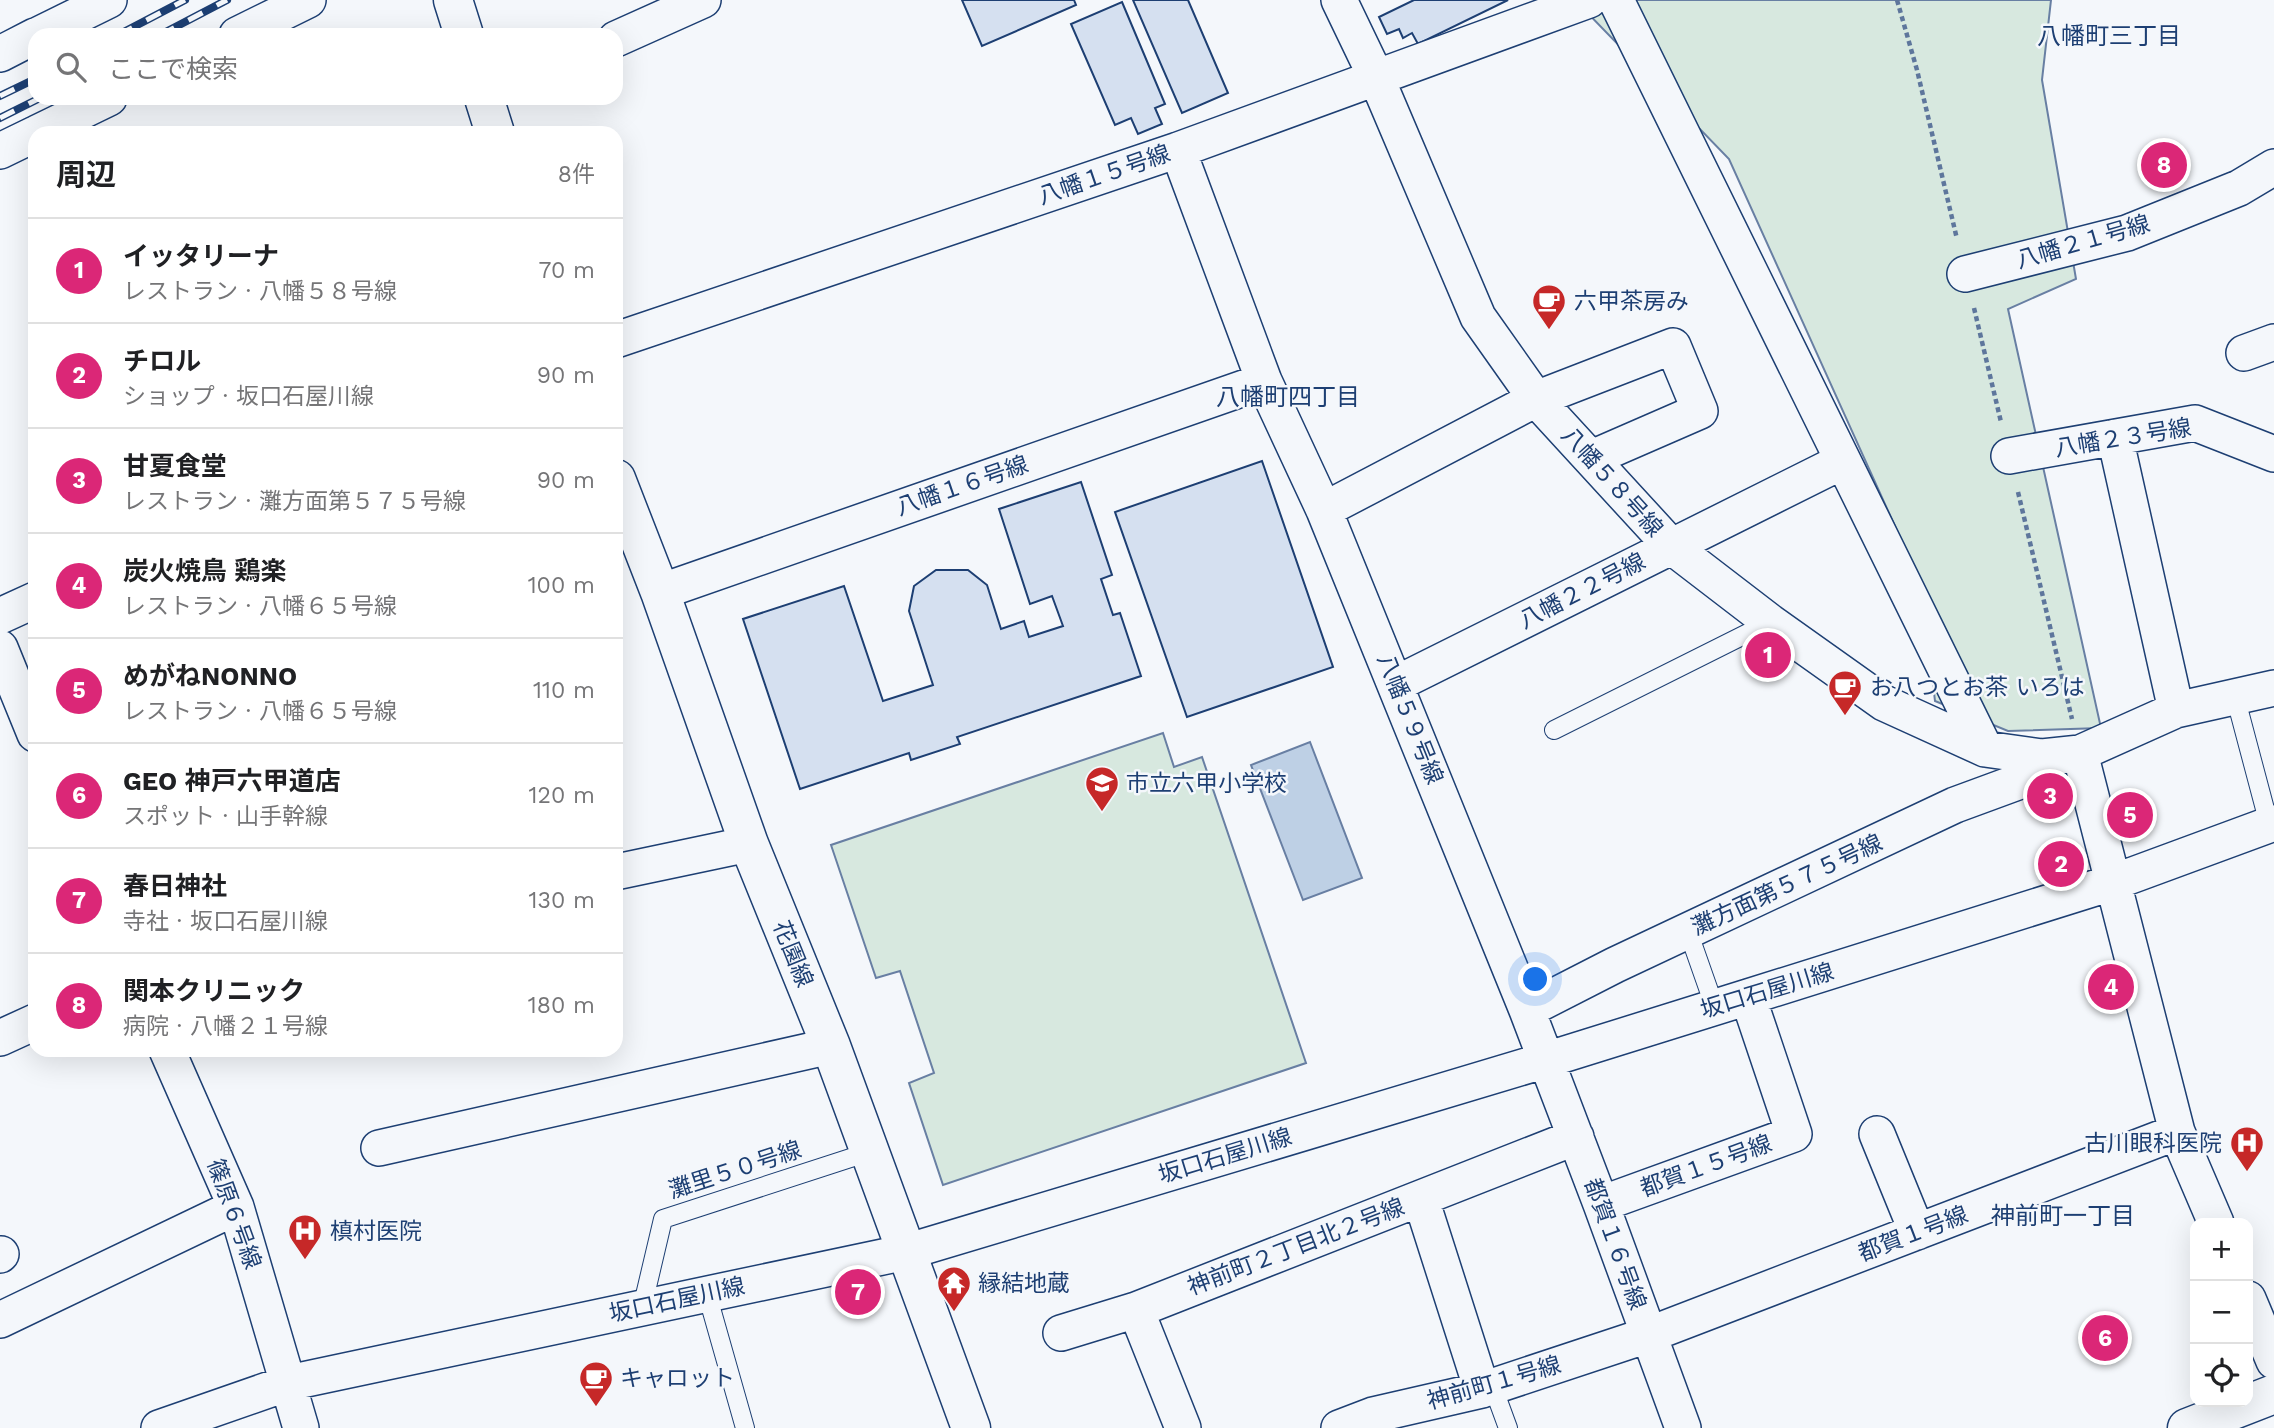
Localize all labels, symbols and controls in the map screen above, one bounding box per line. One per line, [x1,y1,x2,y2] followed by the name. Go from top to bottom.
[2037,22,2181,50] district label: 八幡町三丁目
[28,28,623,105] search box
[52,48,90,86] icon: search
[108,54,238,84] text: ここで検索
[2141,139,2187,191] pin: 8
[1034,140,1174,210] street label: 八幡１５号線
[56,157,116,192] text: 周辺
[558,161,595,188] text: 8件
[2013,210,2153,274] street label: 八幡２１号線
[123,241,279,271] text: イッタリーナ
[74,257,84,284] text: 1
[538,257,595,284] text: 70 m
[123,278,397,305] text: レストラン · 八幡５８号線
[1530,282,1568,331] cafe icon: 六甲茶房み
[1574,288,1689,315] place label: 六甲茶房み
[123,346,201,376] text: チロル
[72,362,86,389] text: 2
[537,362,595,389] text: 90 m
[123,383,374,410] text: ショップ · 坂口石屋川線
[1216,383,1360,411] district label: 八幡町四丁目
[2053,414,2193,462] street label: 八幡２３号線
[1556,422,1668,542] street label: 八幡５８号線
[123,451,227,481] text: 甘夏食堂
[892,451,1032,521] street label: 八幡１６号線
[72,467,86,494] text: 3
[537,467,595,494] text: 90 m
[123,488,466,515] text: レストラン · 灘方面第５７５号線
[1514,548,1650,634] street label: 八幡２２号線
[123,556,286,586] text: 炭火焼鳥 鶏楽
[72,572,86,599] text: 4
[528,572,595,599] text: 100 m
[123,593,397,620] text: レストラン · 八幡６５号線
[1745,629,1791,681] pin: 1
[1372,650,1448,788] street label: 八幡５９号線
[123,661,297,691] text: めがねNONNO
[1826,668,1864,717] cafe icon: お八つとお茶 いろは
[1870,674,2085,701] place label: お八つとお茶 いろは
[72,677,86,704] text: 5
[533,677,595,704] text: 110 m
[123,698,397,725] text: レストラン · 八幡６５号線
[1083,764,1121,813] school or university icon: 市立六甲小学校
[123,766,341,796] text: GEO 神戸六甲道店
[1126,770,1287,797] place label: 市立六甲小学校
[2027,770,2073,822] pin: 3
[72,782,86,809] text: 6
[529,782,595,809] text: 120 m
[2107,789,2153,841] pin: 5
[123,803,328,830] text: スポット · 山手幹線
[1687,829,1887,941] street label: 灘方面第５７５号線
[2038,838,2084,890] pin: 2
[123,871,227,901] text: 春日神社
[72,887,86,914] text: 7
[529,887,595,914] text: 130 m
[123,908,328,935] text: 寺社 · 坂口石屋川線
[768,917,818,991] street label: 花園線
[1697,958,1837,1024] street label: 坂口石屋川線
[2088,961,2134,1013] pin: 4
[1518,962,1552,996] your location
[123,976,305,1006] text: 関本クリニック
[72,992,86,1019] text: 8
[528,992,595,1019] text: 180 m
[123,1013,328,1040] text: 病院 · 八幡２１号線
[1155,1123,1295,1189] street label: 坂口石屋川線
[2228,1124,2266,1173] hospital icon: 古川眼科医院
[1637,1130,1775,1202] street label: 都賀１５号線
[2084,1130,2222,1157] place label: 古川眼科医院
[665,1136,805,1204] street label: 灘里５０号線
[202,1155,266,1273] street label: 篠原６号線
[1579,1175,1651,1313] street label: 都賀１６号線
[1184,1193,1408,1301] street label: 神前町２丁目北２号線
[1854,1201,1972,1267] street label: 都賀１号線
[1991,1202,2135,1230] district label: 神前町一丁目
[286,1212,324,1261] hospital icon: 槙村医院
[330,1218,422,1245] place label: 槙村医院
[2190,1218,2253,1407] map controls
[2190,1218,2253,1281] button: +
[935,1264,973,1313] temple icon: 縁結地蔵
[835,1266,881,1318] pin: 7
[978,1270,1070,1297] place label: 縁結地蔵
[607,1272,747,1328] street label: 坂口石屋川線
[2190,1281,2253,1344] button: −
[2082,1312,2128,1364] pin: 6
[2190,1344,2253,1407] button: locate
[1424,1351,1564,1415] street label: 神前町１号線
[577,1359,615,1408] cafe icon: キャロット
[620,1365,735,1392] place label: キャロット

